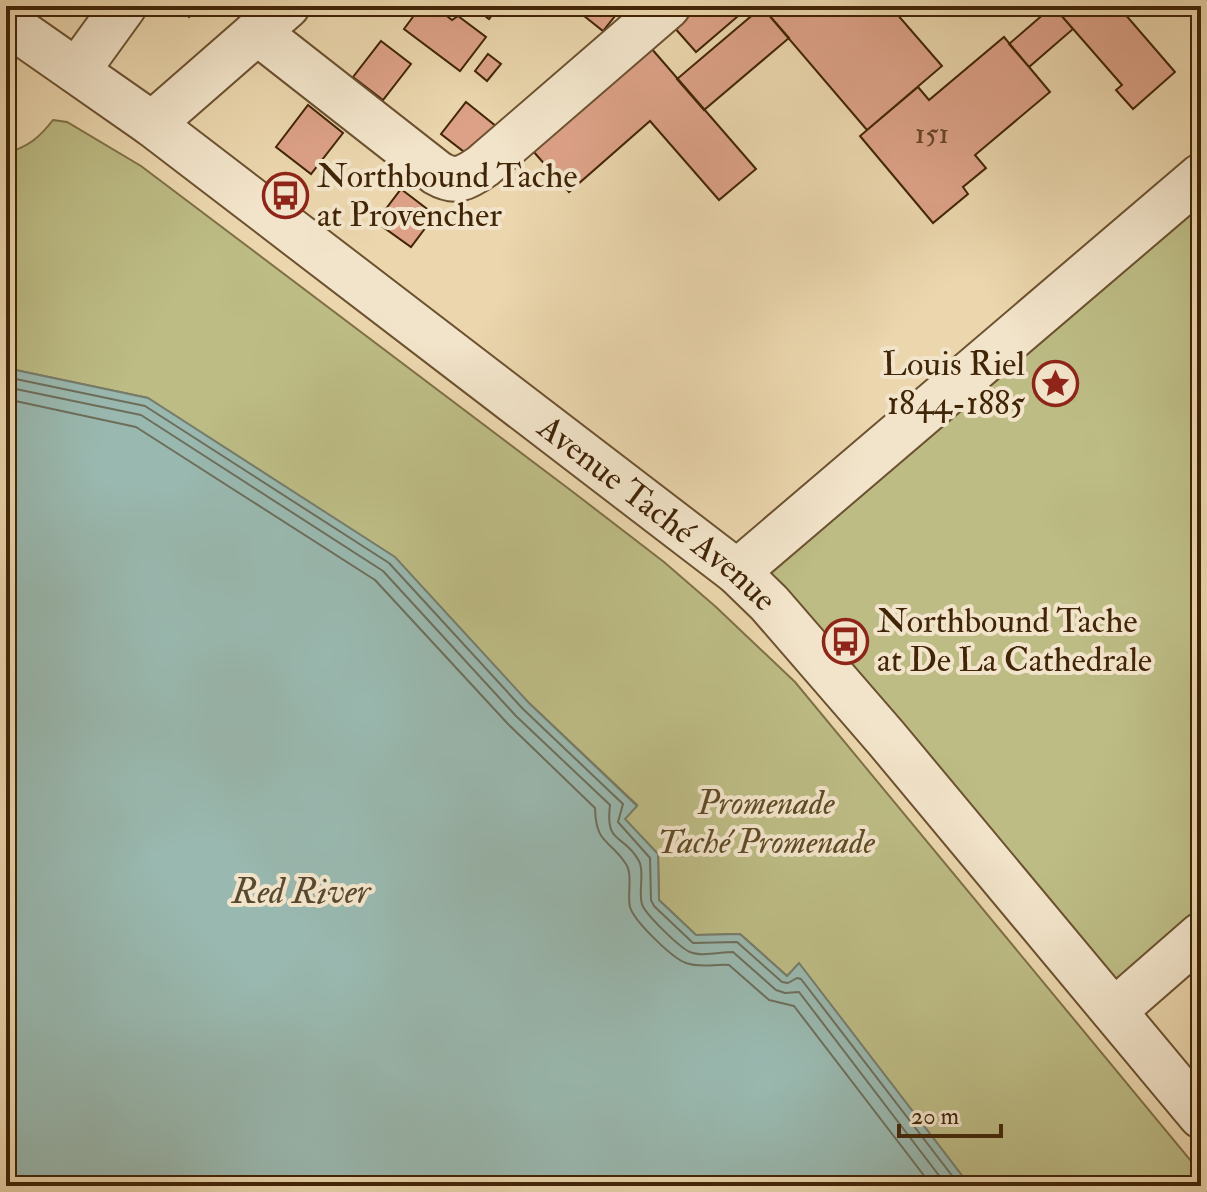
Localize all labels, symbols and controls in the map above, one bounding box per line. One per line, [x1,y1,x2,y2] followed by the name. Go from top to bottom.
[915,115,949,152] house number: 151
[317,155,578,237] place label: Northbound Tache at Provencher
[262,172,310,220] bus stop icon: Northbound Tache at Provencher
[882,343,1025,425] place label: Louis Riel 1844-1885
[1032,360,1080,408] place icon: Louis Riel 1844-1885
[528,405,786,620] street label: Avenue Taché Avenue
[877,600,1152,682] place label: Northbound Tache at De La Cathedrale
[822,617,870,665] bus stop icon: Northbound Tache at De La Cathedrale
[657,782,875,864] park label: Promenade Taché Promenade
[231,869,372,914] water label: Red River
[899,1088,1001,1138] scale bar
[911,1101,960,1132] text: 20 m

